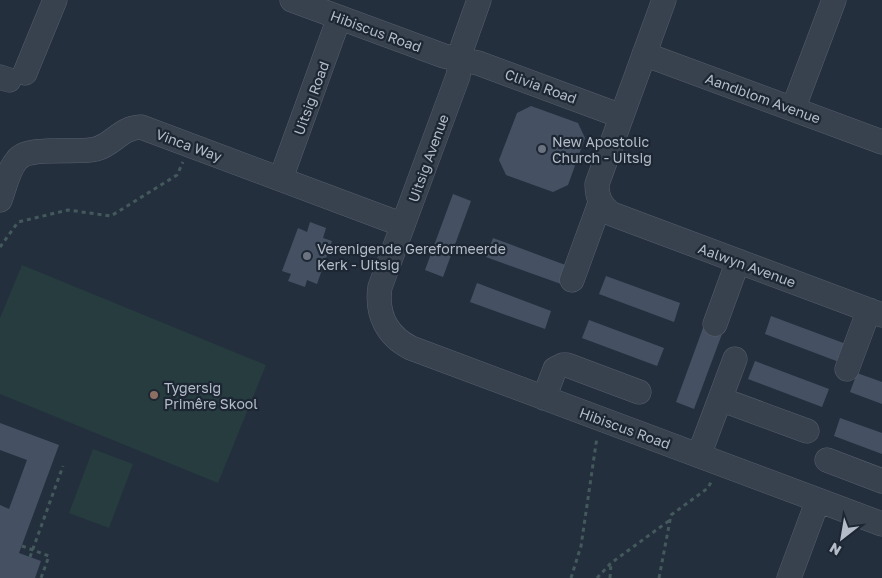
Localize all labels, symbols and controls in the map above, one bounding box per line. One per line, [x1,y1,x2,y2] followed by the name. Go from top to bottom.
[328,7,424,55] street label: Hibiscus Road
[290,59,332,137] street label: Uitsig Road
[503,65,579,107] street label: Clivia Road
[703,69,823,127] street label: Aandblom Avenue
[404,112,452,204] street label: Uitsig Avenue
[154,125,225,165] street label: Vinca Way
[552,133,652,166] place label: New Apostolic Church - Uitsig
[536,143,548,155] marker: New Apostolic Church - Uitsig
[696,239,798,291] street label: Aalwyn Avenue
[317,240,506,273] place label: Verenigende Gereformeerde Kerk - Uitsig
[301,250,313,262] marker: Verenigende Gereformeerde Kerk - Uitsig
[164,379,258,412] place label: Tygersig Primêre Skool
[148,389,160,401] marker: Tygersig Primêre Skool
[577,404,673,452] street label: Hibiscus Road
[817,513,867,563] north arrow
[826,540,844,560] text: N

